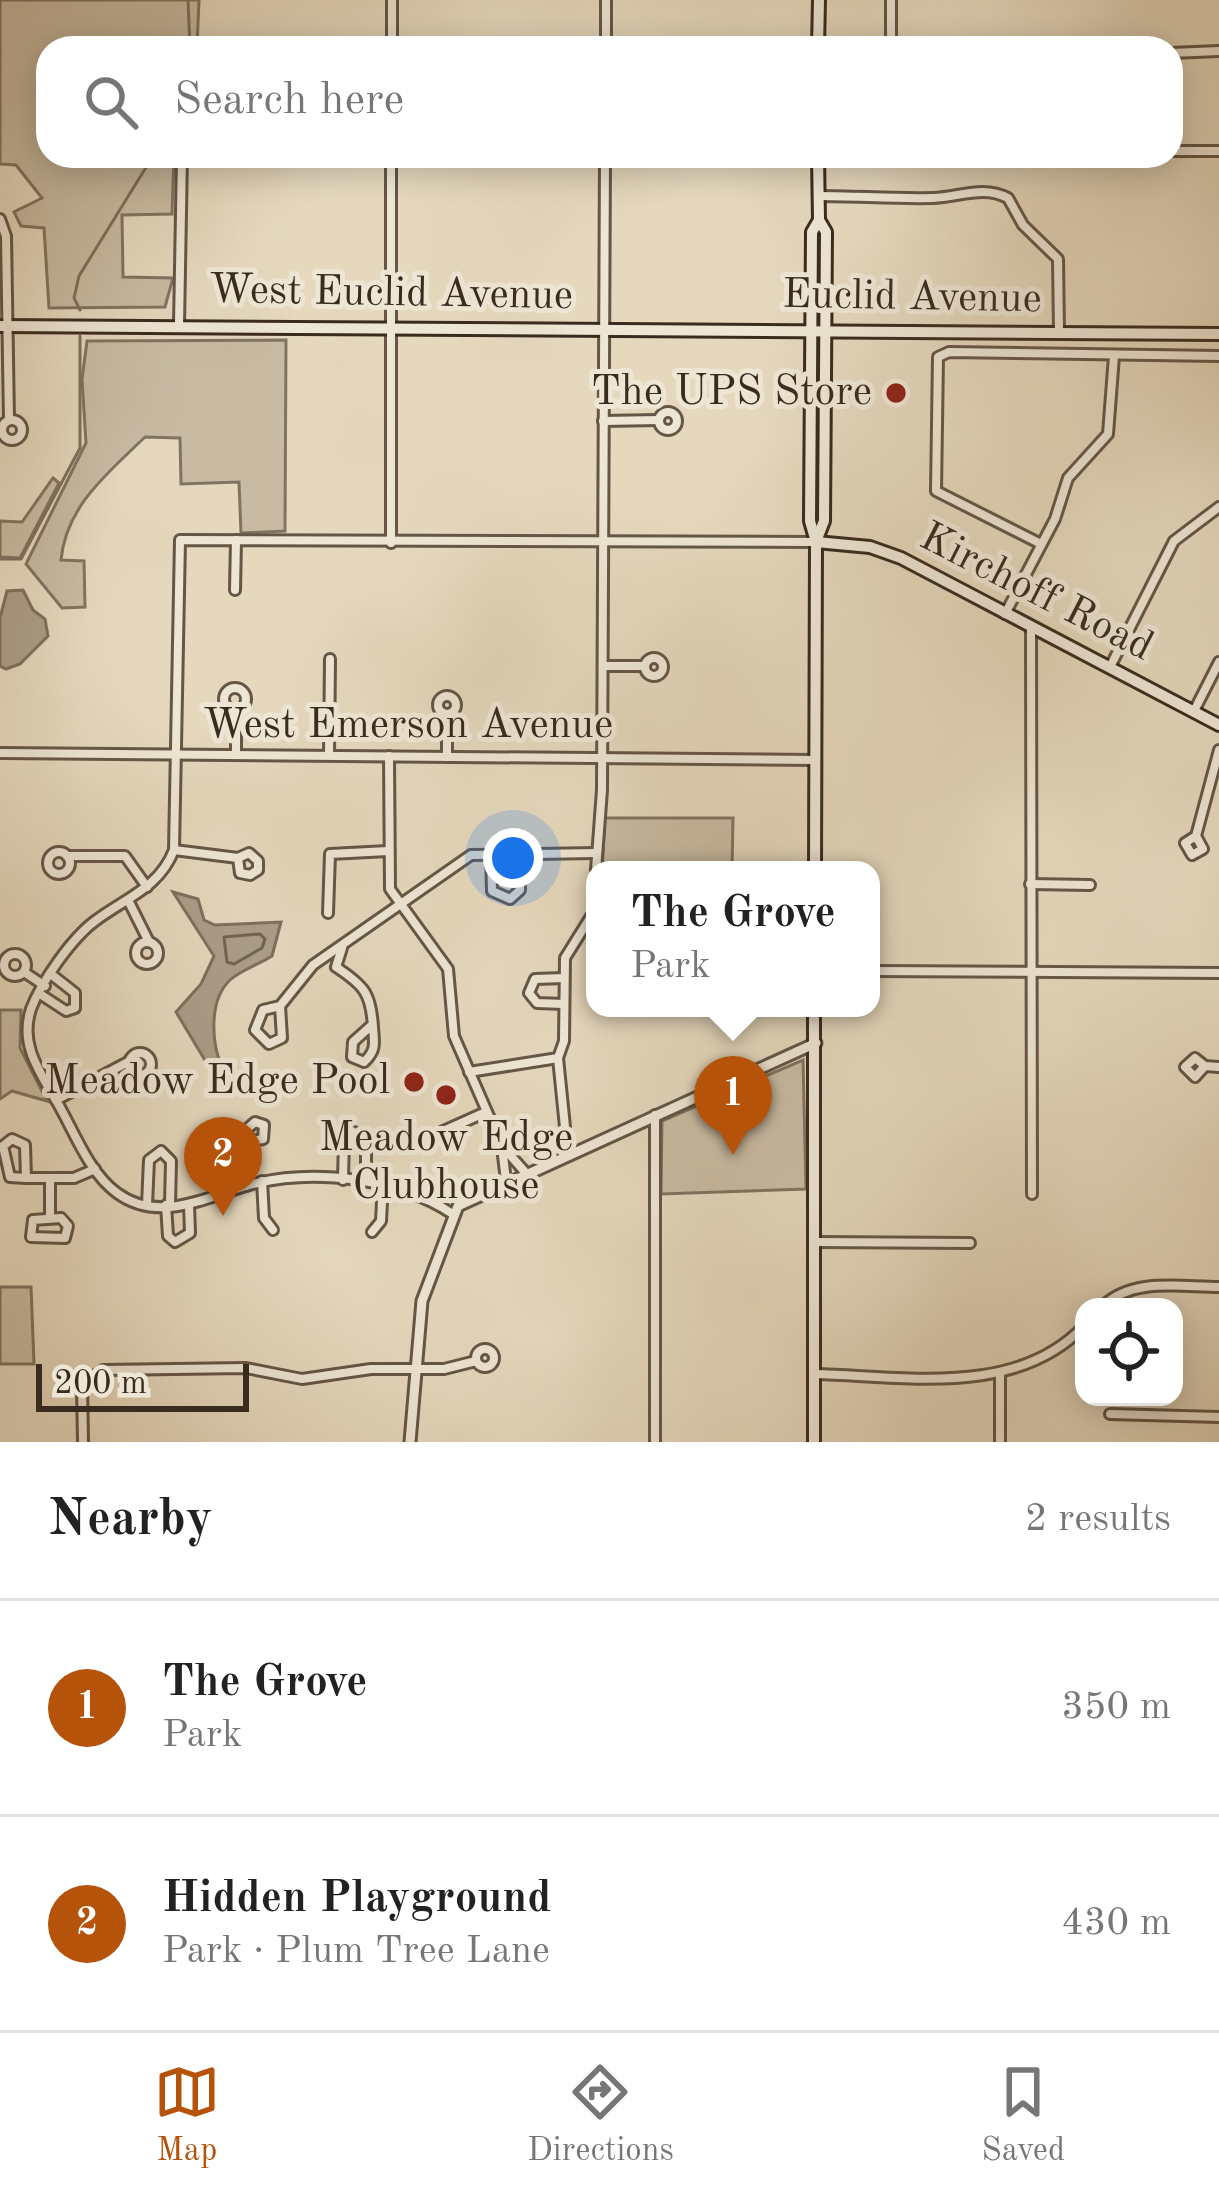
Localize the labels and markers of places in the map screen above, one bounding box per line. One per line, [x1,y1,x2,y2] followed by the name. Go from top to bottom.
[591,372,872,414] place label: The UPS Store
[883,380,909,406] marker: The UPS Store
[694,1056,772,1155] pin: 1
[44,1061,390,1103] place label: Meadow Edge Pool
[401,1069,427,1095] marker: Meadow Edge Pool
[433,1082,459,1108] marker: Meadow Edge Clubhouse
[184,1117,262,1216] pin: 2
[319,1118,573,1208] place label: Meadow Edge Clubhouse

